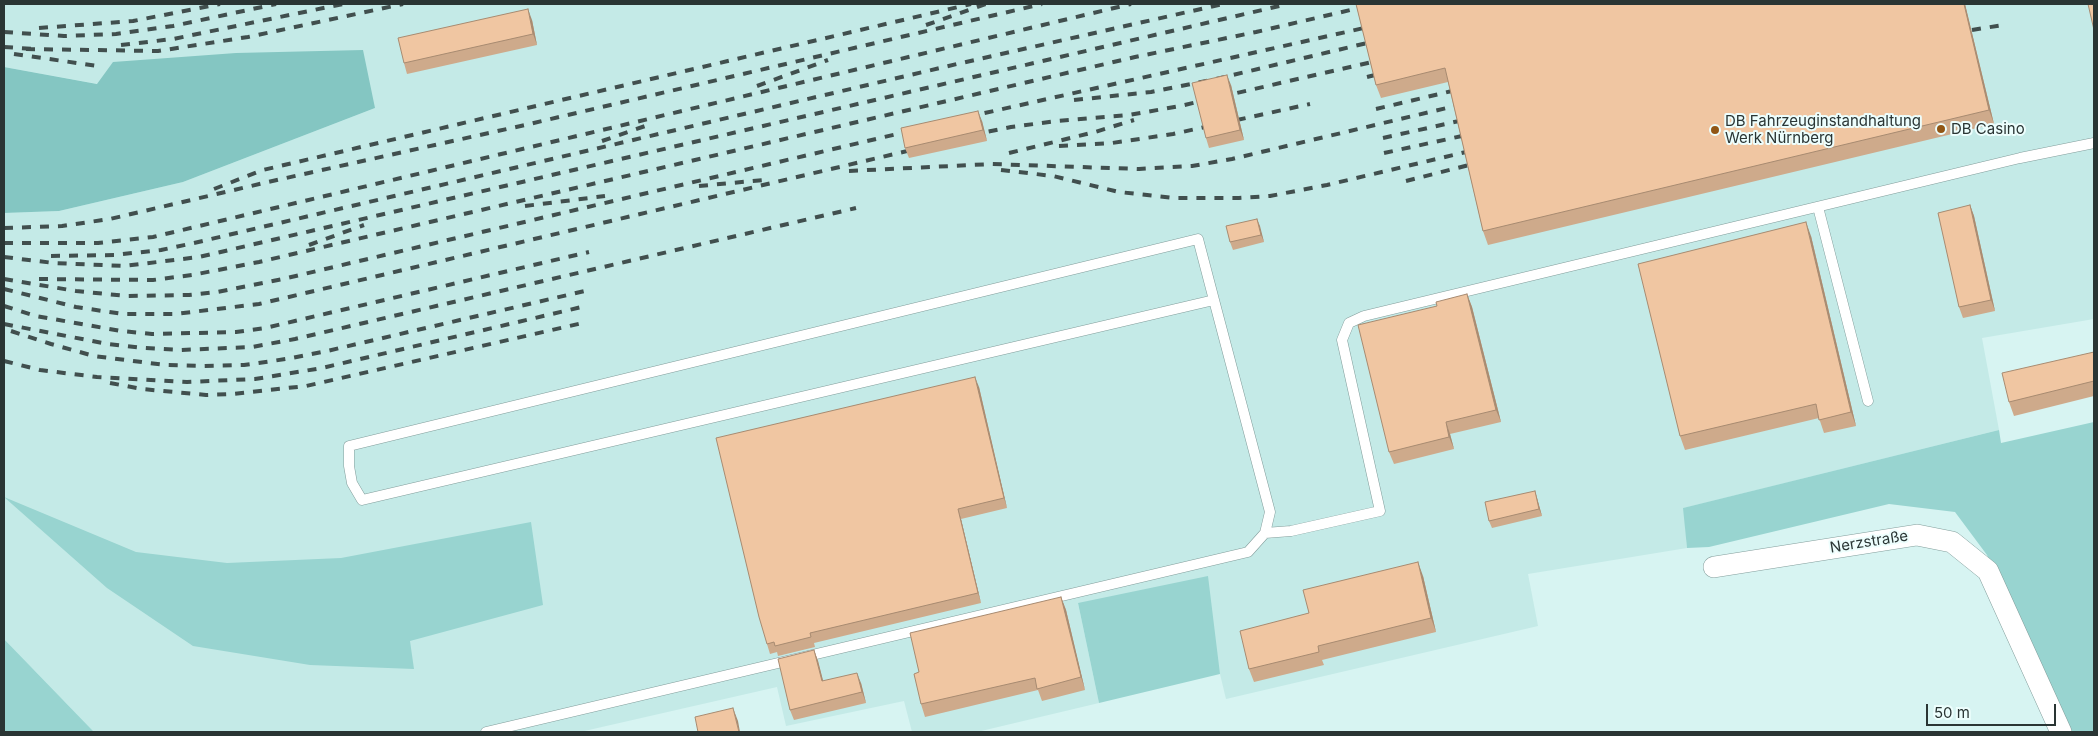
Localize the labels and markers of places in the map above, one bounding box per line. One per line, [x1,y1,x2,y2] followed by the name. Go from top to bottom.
[1725,112,1921,147] place label: DB Fahrzeuginstandhaltung Werk Nürnberg
[1951,120,2025,138] place label: DB Casino
[1935,123,1947,135] marker: DB Casino
[1709,124,1721,136] marker: DB Fahrzeuginstandhaltung Werk Nürnberg

